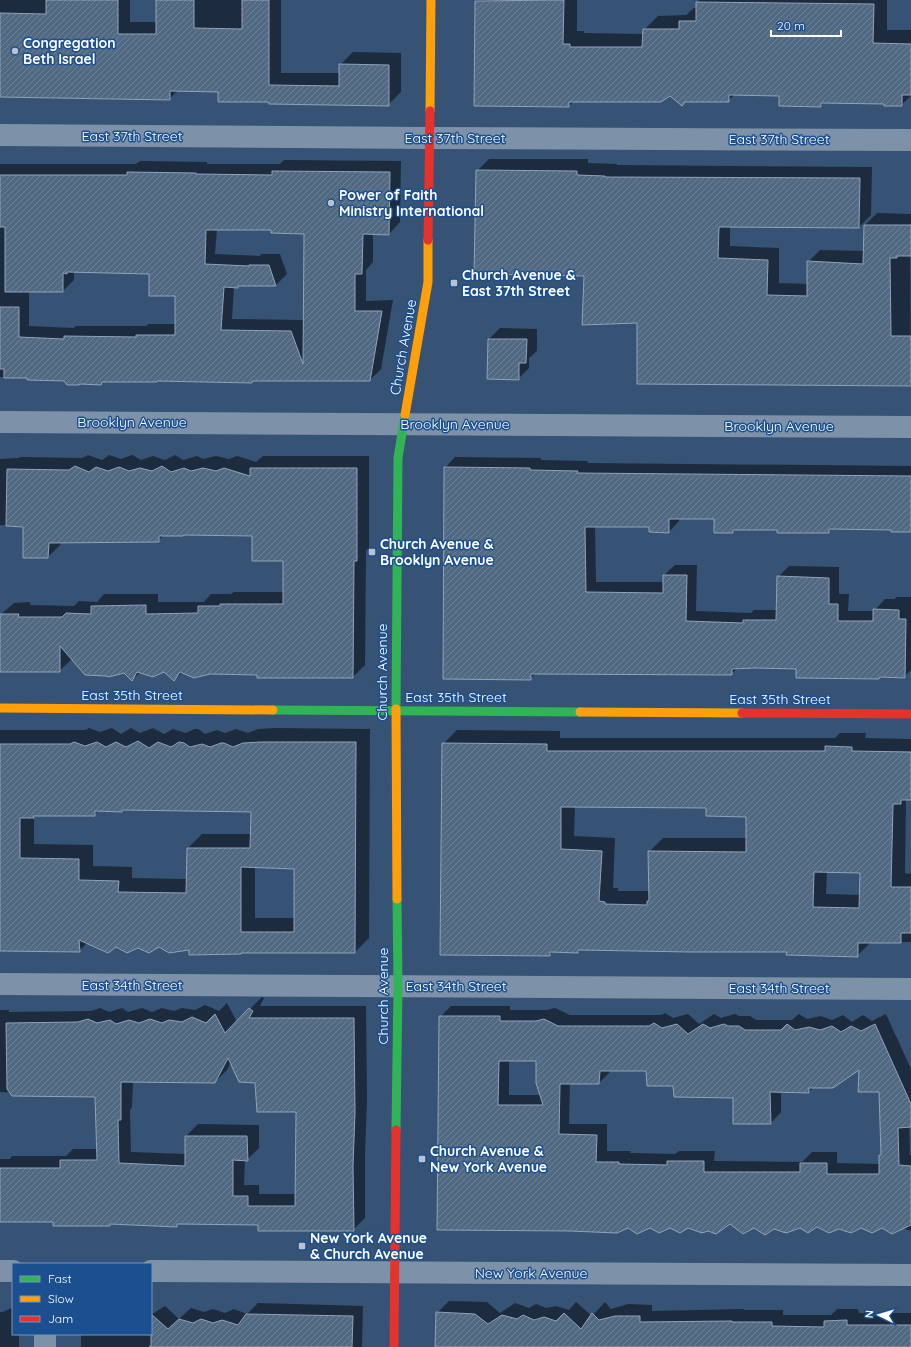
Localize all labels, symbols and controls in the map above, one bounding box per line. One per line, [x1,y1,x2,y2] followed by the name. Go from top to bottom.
[771,12,841,38] scale bar
[777,18,805,33] text: 20 m
[23,34,116,68] place label: Congregation Beth Israel
[10,46,20,56] marker: Congregation Beth Israel
[82,127,183,145] street label: East 37th Street
[405,129,506,147] street label: East 37th Street
[729,130,830,148] street label: East 37th Street
[339,186,484,220] place label: Power of Faith Ministry International
[326,198,336,208] marker: Power of Faith Ministry International
[462,266,576,300] place label: Church Avenue & East 37th Street
[449,278,459,288] marker: Church Avenue & East 37th Street
[386,298,420,396] street label: Church Avenue
[77,413,187,431] street label: Brooklyn Avenue
[400,415,510,433] street label: Brooklyn Avenue
[724,417,834,435] street label: Brooklyn Avenue
[380,535,494,569] place label: Church Avenue & Brooklyn Avenue
[367,547,377,557] marker: Church Avenue & Brooklyn Avenue
[373,623,391,721] street label: Church Avenue
[81,686,183,704] street label: East 35th Street
[405,688,507,706] street label: East 35th Street
[729,690,831,708] street label: East 35th Street
[374,947,392,1045] street label: Church Avenue
[81,976,183,994] street label: East 34th Street
[405,977,507,995] street label: East 34th Street
[728,979,830,997] street label: East 34th Street
[430,1142,547,1176] place label: Church Avenue & New York Avenue
[417,1154,427,1164] marker: Church Avenue & New York Avenue
[310,1229,427,1263] place label: New York Avenue & Church Avenue
[297,1241,307,1251] marker: New York Avenue & Church Avenue
[12,1263,152,1335] legend
[475,1264,587,1282] street label: New York Avenue
[48,1271,72,1286] text: Fast
[48,1291,74,1306] text: Slow
[859,1295,899,1335] north arrow
[862,1309,876,1319] text: N
[48,1311,73,1326] text: Jam

